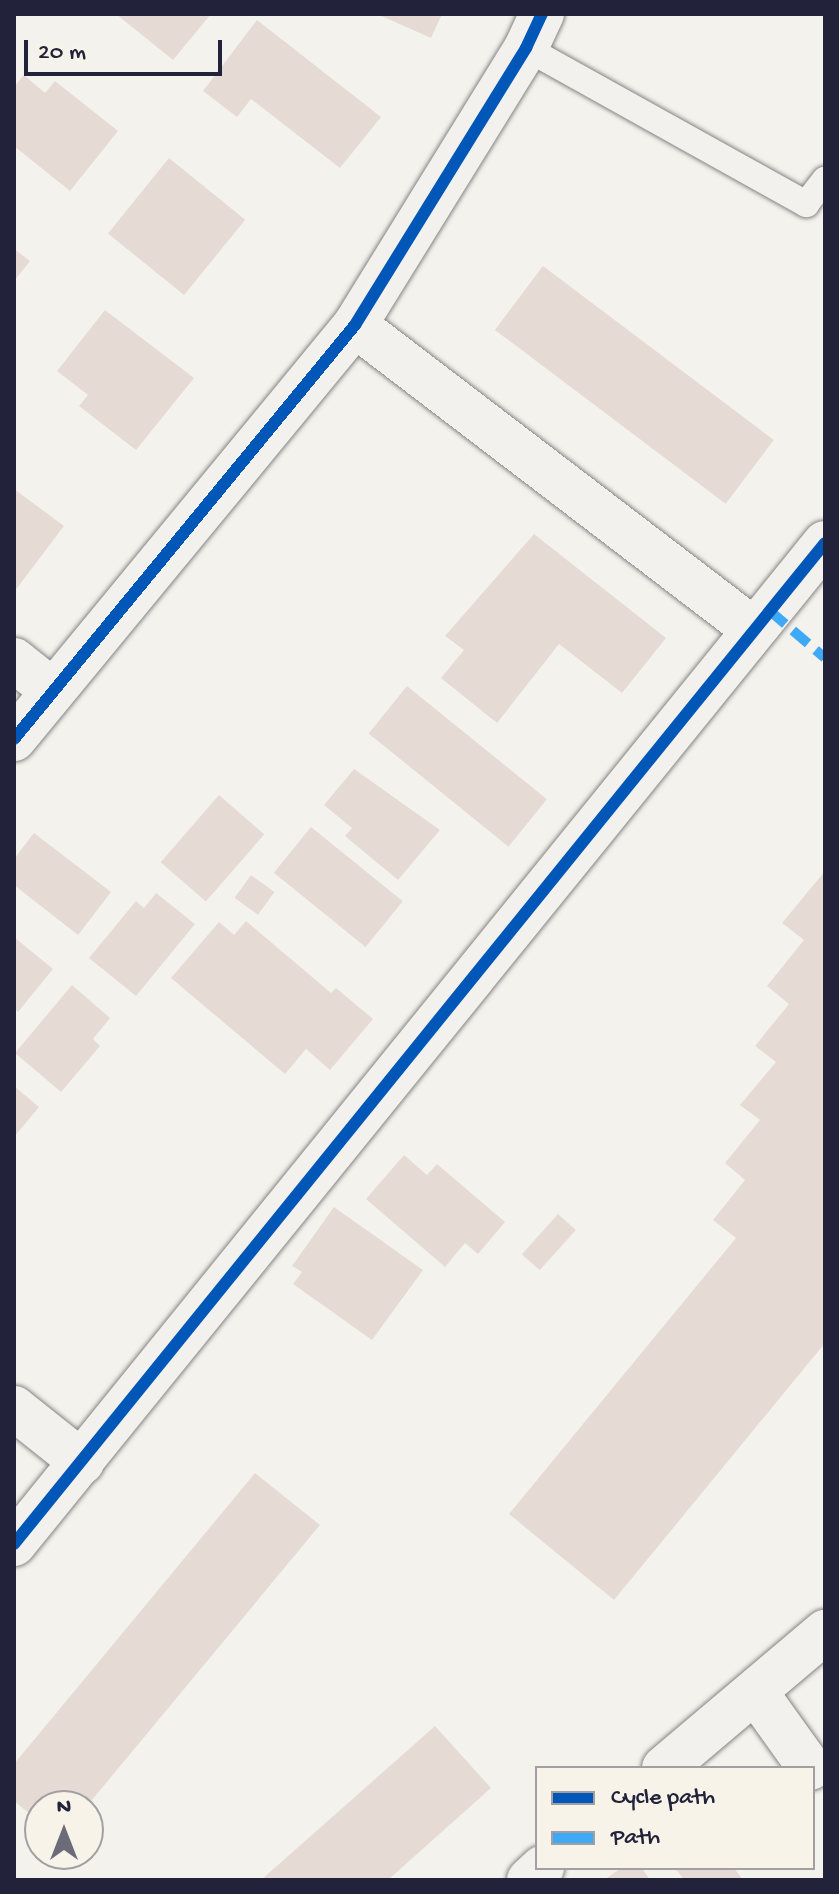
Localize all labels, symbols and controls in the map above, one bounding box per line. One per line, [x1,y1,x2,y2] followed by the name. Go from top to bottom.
[28,24,226,74] scale bar
[38,39,86,68] text: 20 m
[535,1766,815,1870] legend
[611,1784,715,1813] text: Cycle path
[24,1790,104,1870] north arrow
[57,1795,71,1821] text: N
[611,1824,660,1853] text: Path

